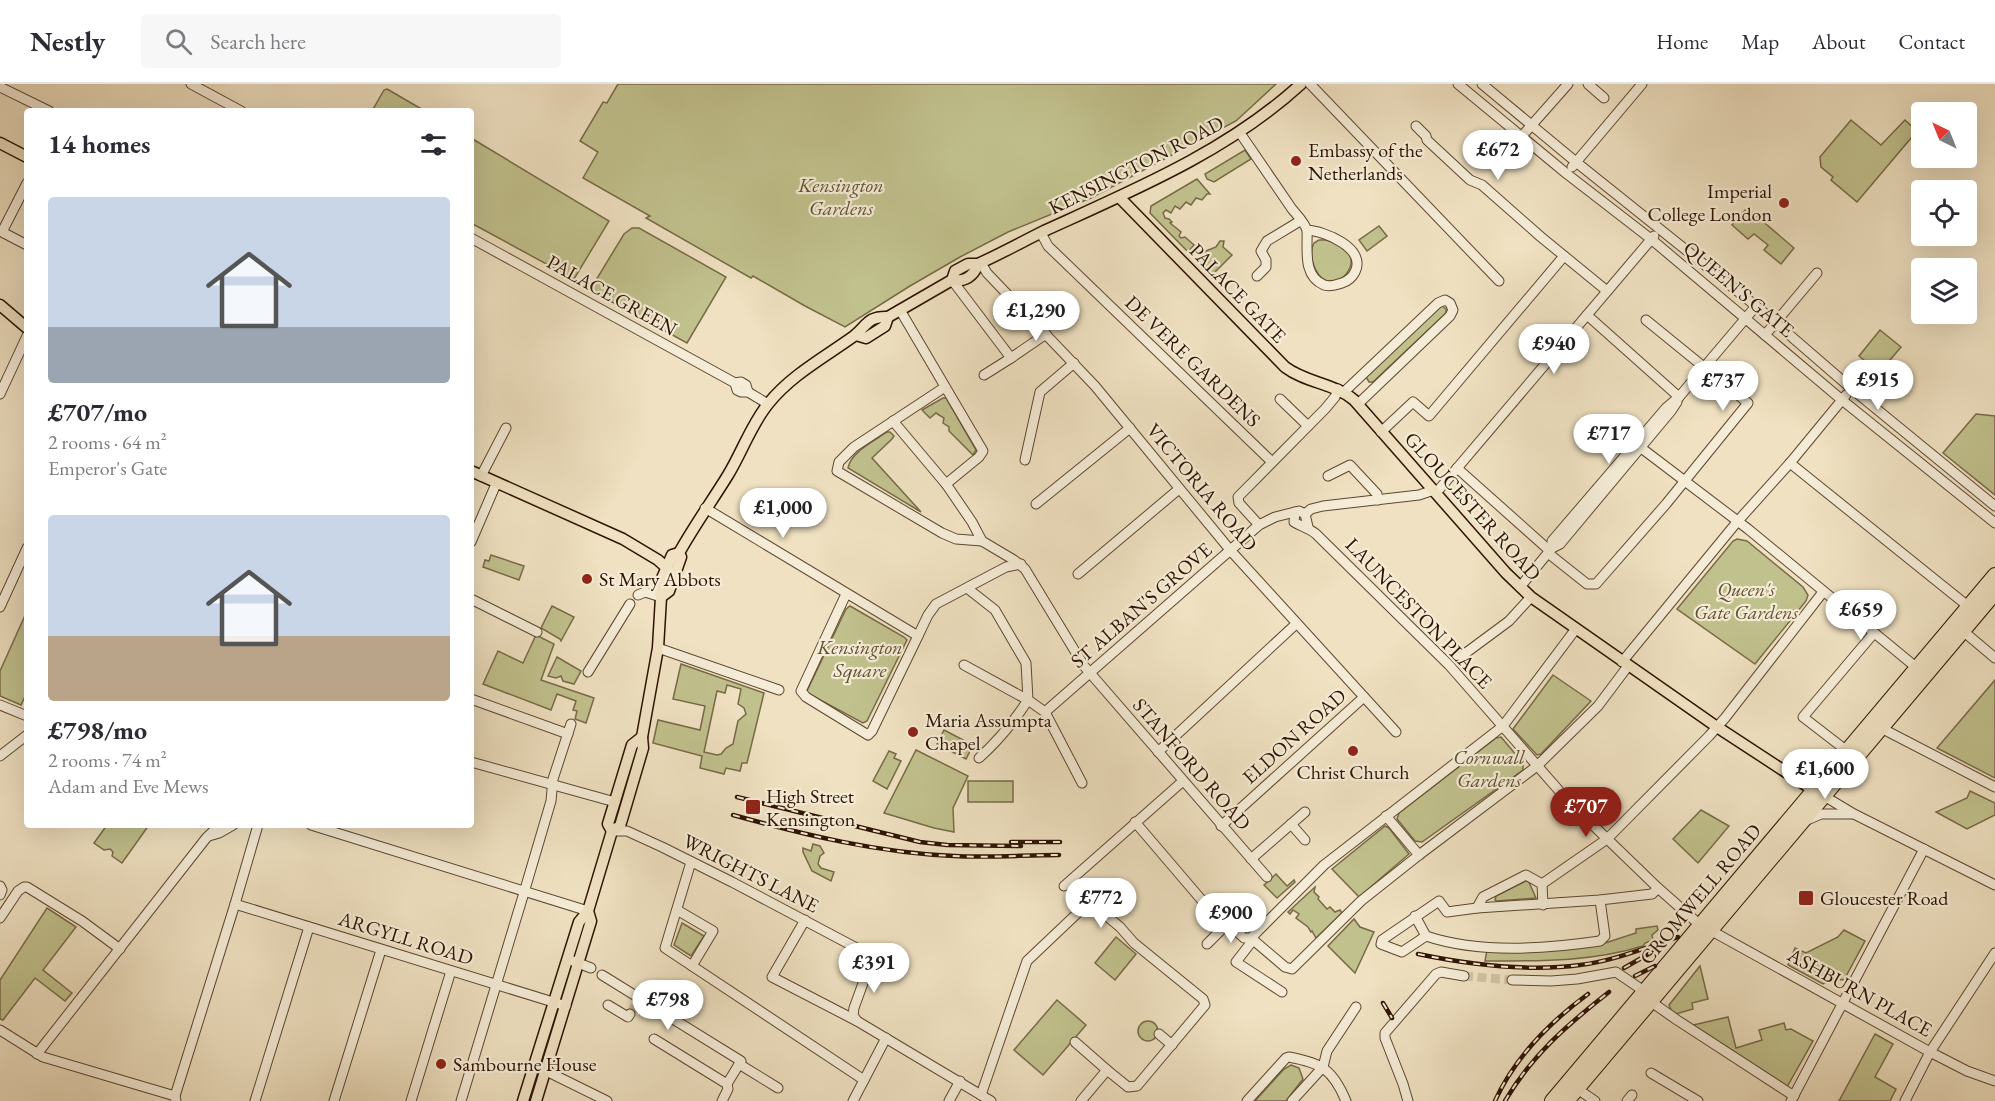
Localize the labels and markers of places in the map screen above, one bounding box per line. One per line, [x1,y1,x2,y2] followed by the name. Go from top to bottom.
[1462,130,1534,181] pin: £672
[1308,137,1423,186] place label: Embassy of the Netherlands
[1289,154,1303,168] marker: Embassy of the Netherlands
[1648,178,1772,227] place label: Imperial College London
[1777,196,1791,210] marker: Imperial College London
[987,291,1085,342] pin: £1,290
[1518,324,1590,375] pin: £940
[1842,360,1914,411] pin: £915
[1687,361,1759,412] pin: £737
[1573,414,1645,465] pin: £717
[734,488,832,539] pin: £1,000
[599,566,721,592] place label: St Mary Abbots
[580,572,594,586] marker: St Mary Abbots
[1825,590,1897,641] pin: £659
[925,707,1052,756] place label: Maria Assumpta Chapel
[906,725,920,739] marker: Maria Assumpta Chapel
[1346,744,1360,758] marker: Christ Church
[1776,749,1874,800] pin: £1,600
[1297,759,1409,785] place label: Christ Church
[766,783,856,832] place label: High Street Kensington
[1550,787,1622,838] pin: £707
[744,798,762,816] marker: High Street Kensington
[1065,878,1137,929] pin: £772
[1820,885,1949,911] place label: Gloucester Road
[1797,889,1815,907] marker: Gloucester Road
[1195,893,1267,944] pin: £900
[838,943,910,994] pin: £391
[632,980,704,1031] pin: £798
[453,1051,597,1077] place label: Sambourne House
[434,1057,448,1071] marker: Sambourne House

